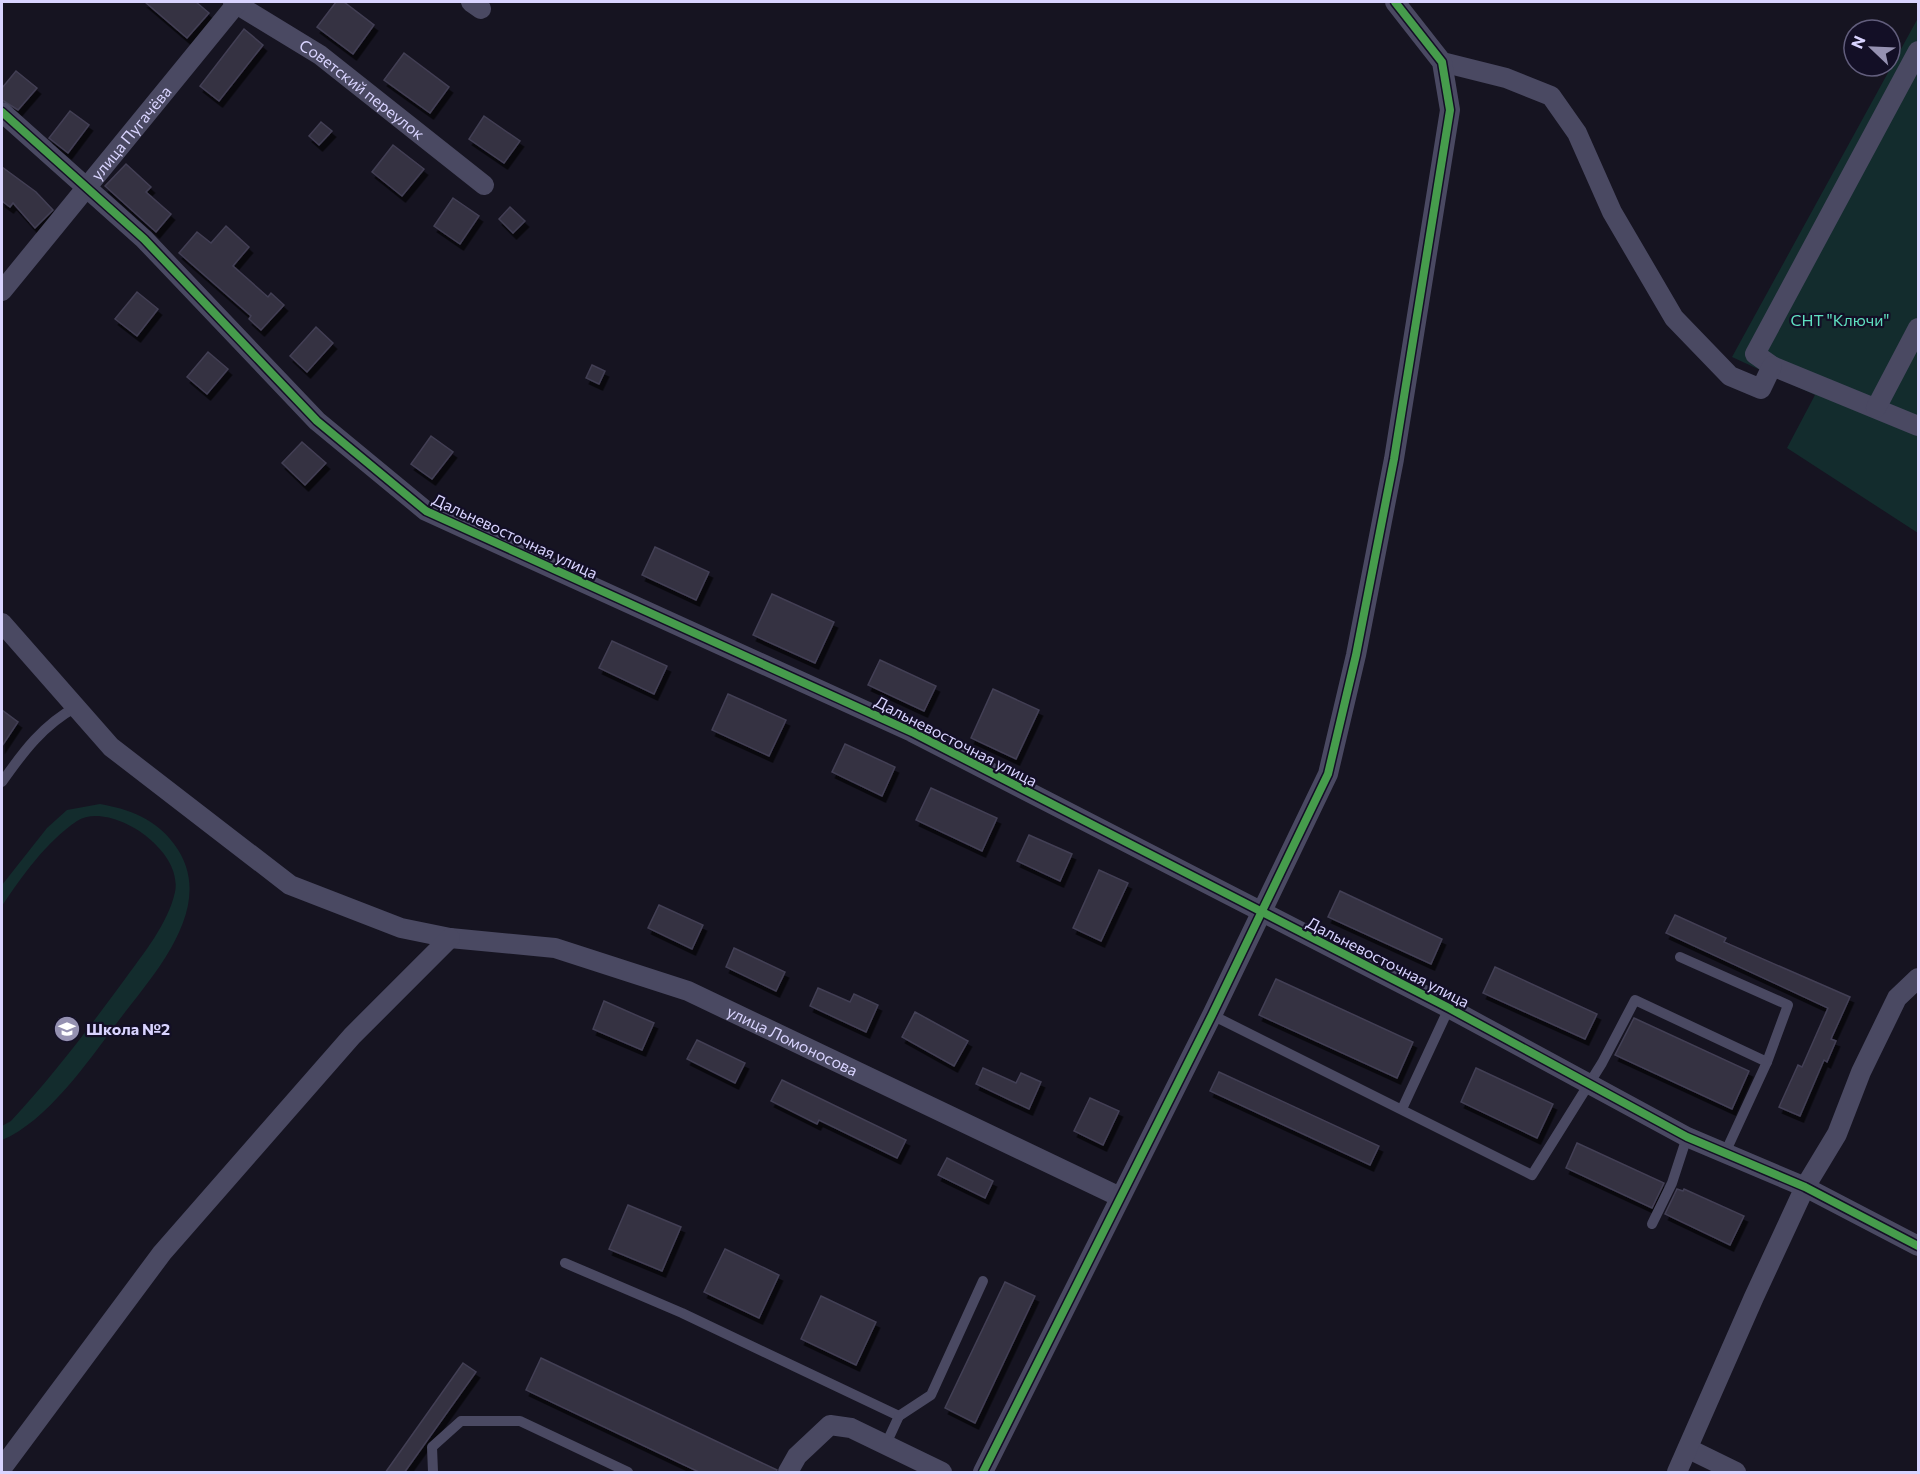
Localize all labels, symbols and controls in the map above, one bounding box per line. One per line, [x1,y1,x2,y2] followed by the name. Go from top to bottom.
[1842,18,1902,78] north arrow
[1847,33,1869,51] text: N
[296,35,429,144] street label: Советский переулок
[87,82,175,184] street label: улица Пугачёва
[1791,310,1889,329] park label: СНТ "Ключи"
[430,489,601,582] street label: Дальневосточная улица
[872,691,1041,790] street label: Дальневосточная улица
[1304,912,1473,1011] street label: Дальневосточная улица
[724,1001,861,1080] street label: улица Ломоносова
[52,1014,82,1044] school or university icon: Школа №2
[86,1019,170,1038] place label: Школа №2

